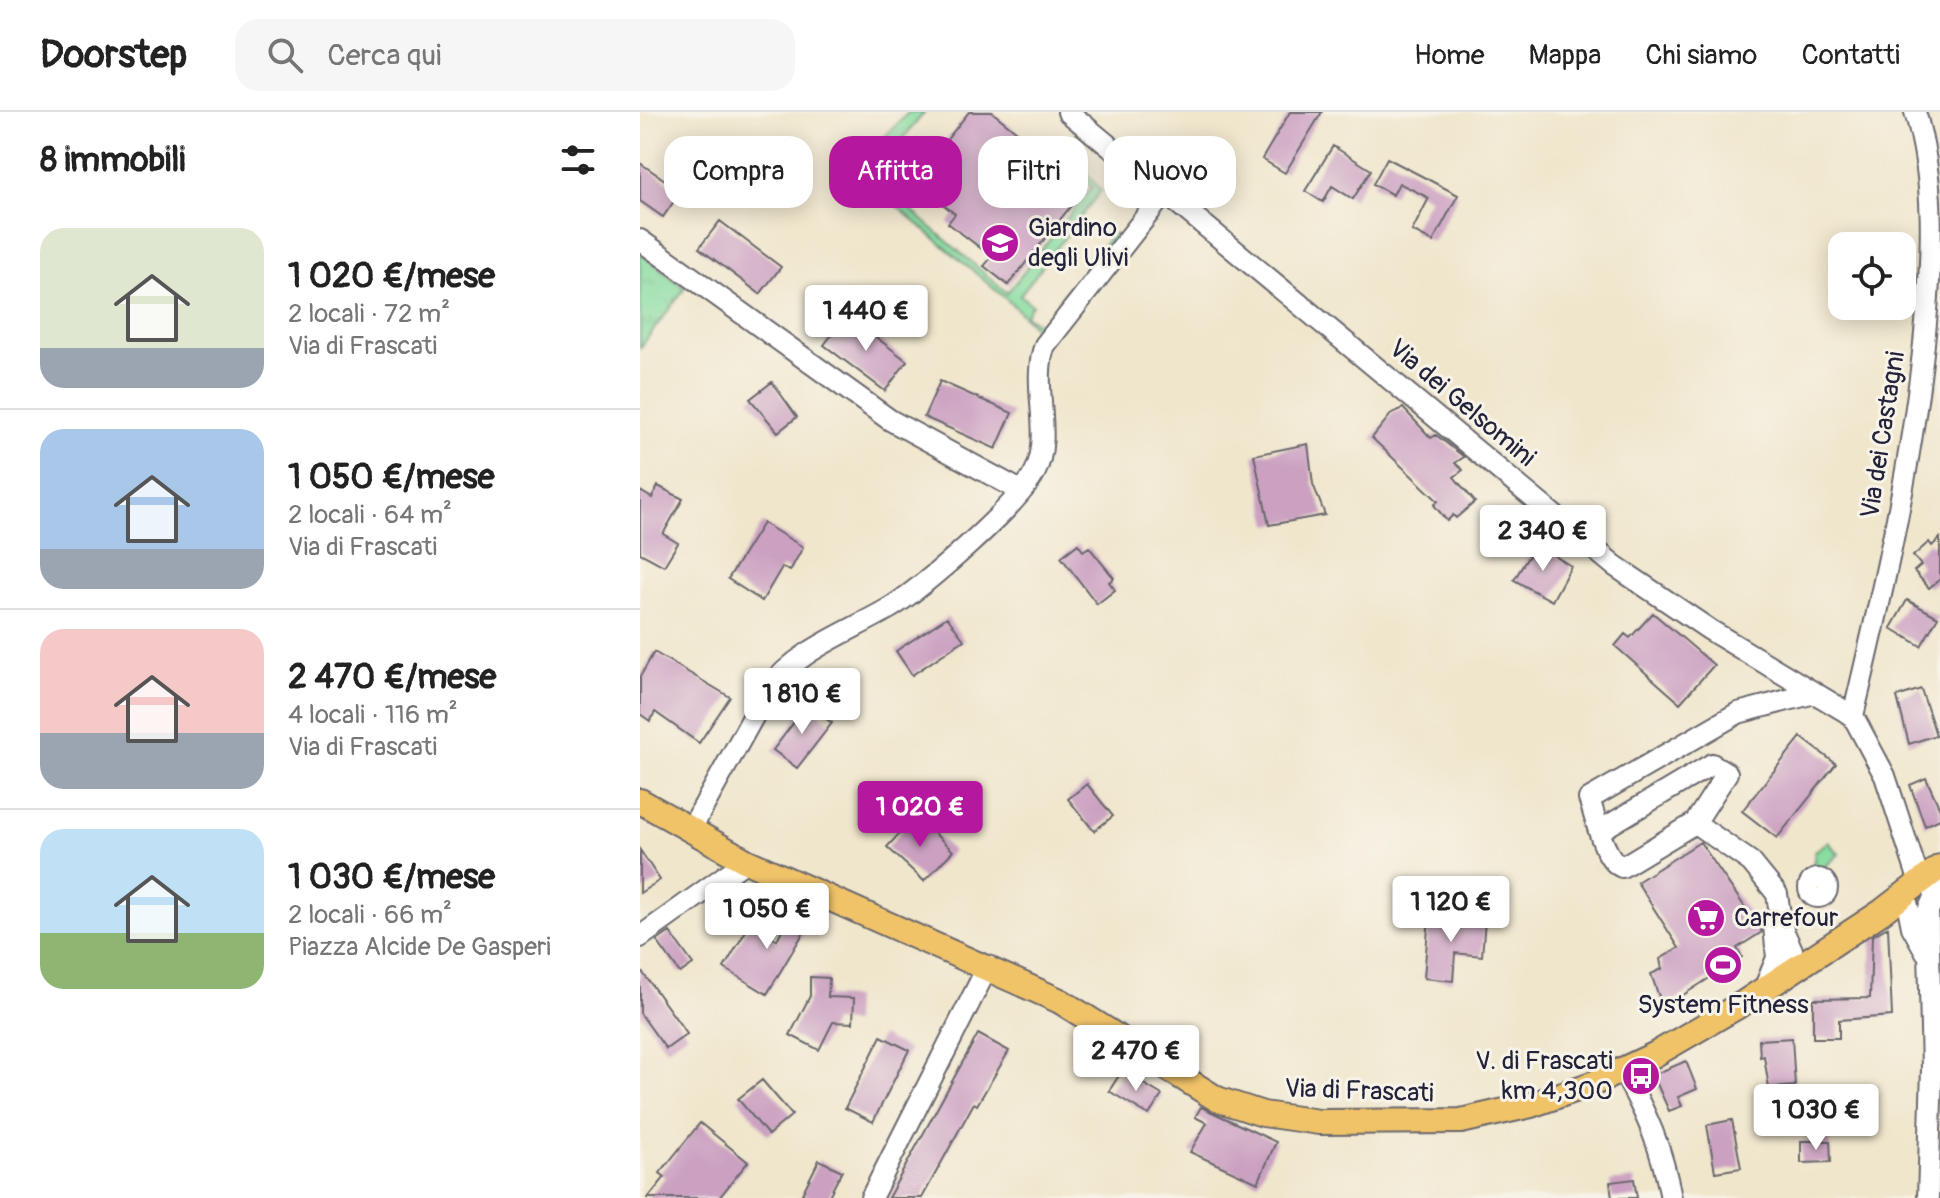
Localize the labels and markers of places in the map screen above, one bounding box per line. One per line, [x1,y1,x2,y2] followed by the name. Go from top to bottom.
[1028,212,1129,274] place label: Giardino degli Ulivi
[979,222,1021,264] school or university icon: Giardino degli Ulivi
[792,285,940,353] pin: 1 440 €
[1469,505,1617,573] pin: 2 340 €
[728,668,876,736] pin: 1 810 €
[846,781,994,849] pin: 1 020 €
[1377,876,1525,944] pin: 1 120 €
[693,883,841,951] pin: 1 050 €
[1685,897,1727,939] supermarket icon: Carrefour
[1734,902,1839,934] place label: Carrefour
[1702,944,1744,986] sports icon: System Fitness
[1637,989,1809,1021] place label: System Fitness
[1062,1025,1210,1093] pin: 2 470 €
[1475,1045,1613,1107] place label: V. di Frascati km 4,300
[1620,1055,1662,1097] bus stop icon: V. di Frascati km 4,300
[1742,1084,1890,1152] pin: 1 030 €

